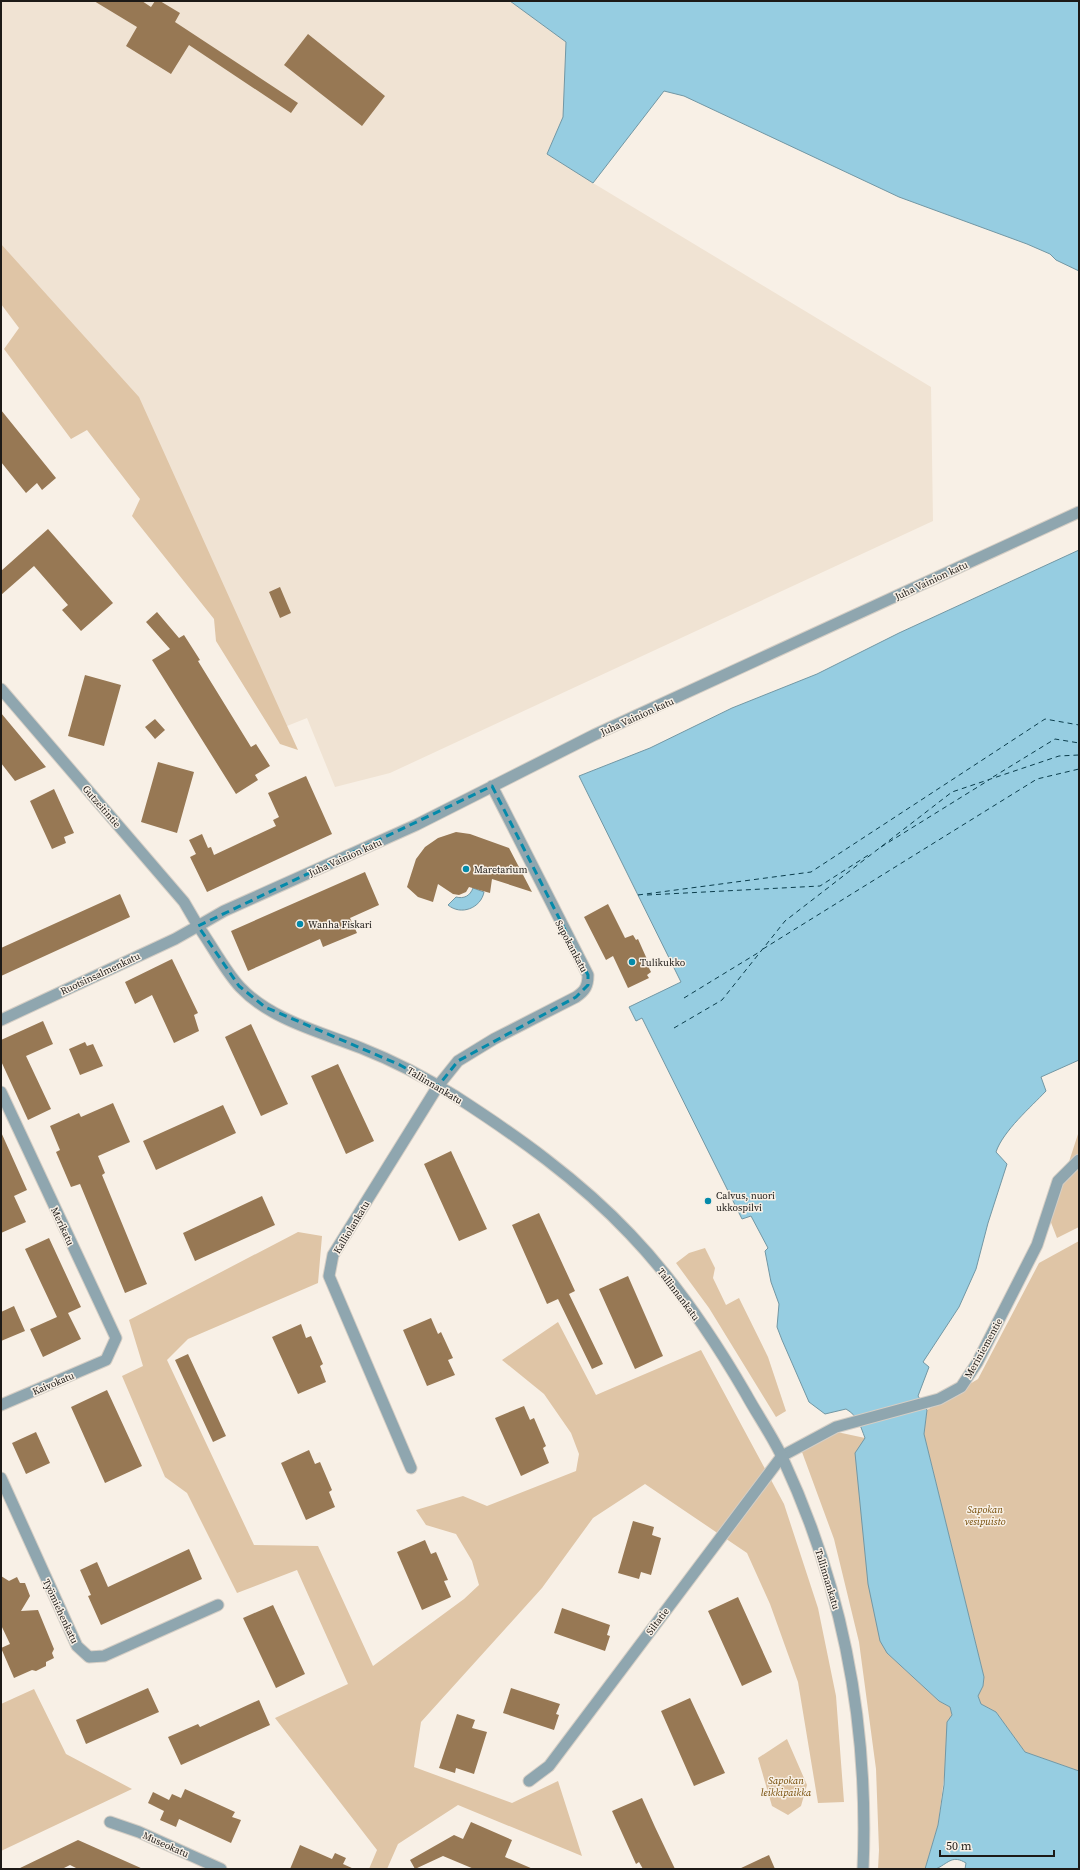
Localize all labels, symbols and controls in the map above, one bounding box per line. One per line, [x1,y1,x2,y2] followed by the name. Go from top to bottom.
[892,558,970,603] street label: Juha Vainion katu
[598,694,676,739] street label: Juha Vainion katu
[80,782,124,830] street label: Gutzeitintie
[306,835,384,880] street label: Juha Vainion katu
[474,863,527,876] place label: Maretarium
[461,864,471,874] marker: Maretarium
[308,918,372,931] place label: Wanha Fiskari
[552,918,591,975] street label: Sapokankatu
[295,919,305,929] marker: Wanha Fiskari
[58,949,142,998] street label: Ruotsinsalmenkatu
[640,956,686,969] place label: Tulikukko
[627,957,637,967] marker: Tulikukko
[405,1064,465,1107] street label: Tallinnankatu
[716,1189,775,1214] place label: Calvus, nuori ukkospilvi
[703,1196,713,1206] marker: Calvus, nuori ukkospilvi
[331,1198,372,1256] street label: Kalliolankatu
[48,1205,77,1248] street label: Merikatu
[655,1265,703,1323] street label: Tallinnankatu
[962,1316,1005,1381] street label: Meriniementie
[30,1369,76,1398] street label: Kaivokatu
[964,1503,1006,1528] park label: Sapokan vesipuisto
[812,1547,843,1611] street label: Tallinnankatu
[40,1577,81,1646] street label: Työmiehenkatu
[643,1605,672,1637] street label: Siltatie
[761,1774,812,1799] park label: Sapokan leikkipaikka
[141,1829,191,1860] street label: Museokatu
[940,1832,1054,1858] scale bar
[946,1838,972,1854] text: 50 m

